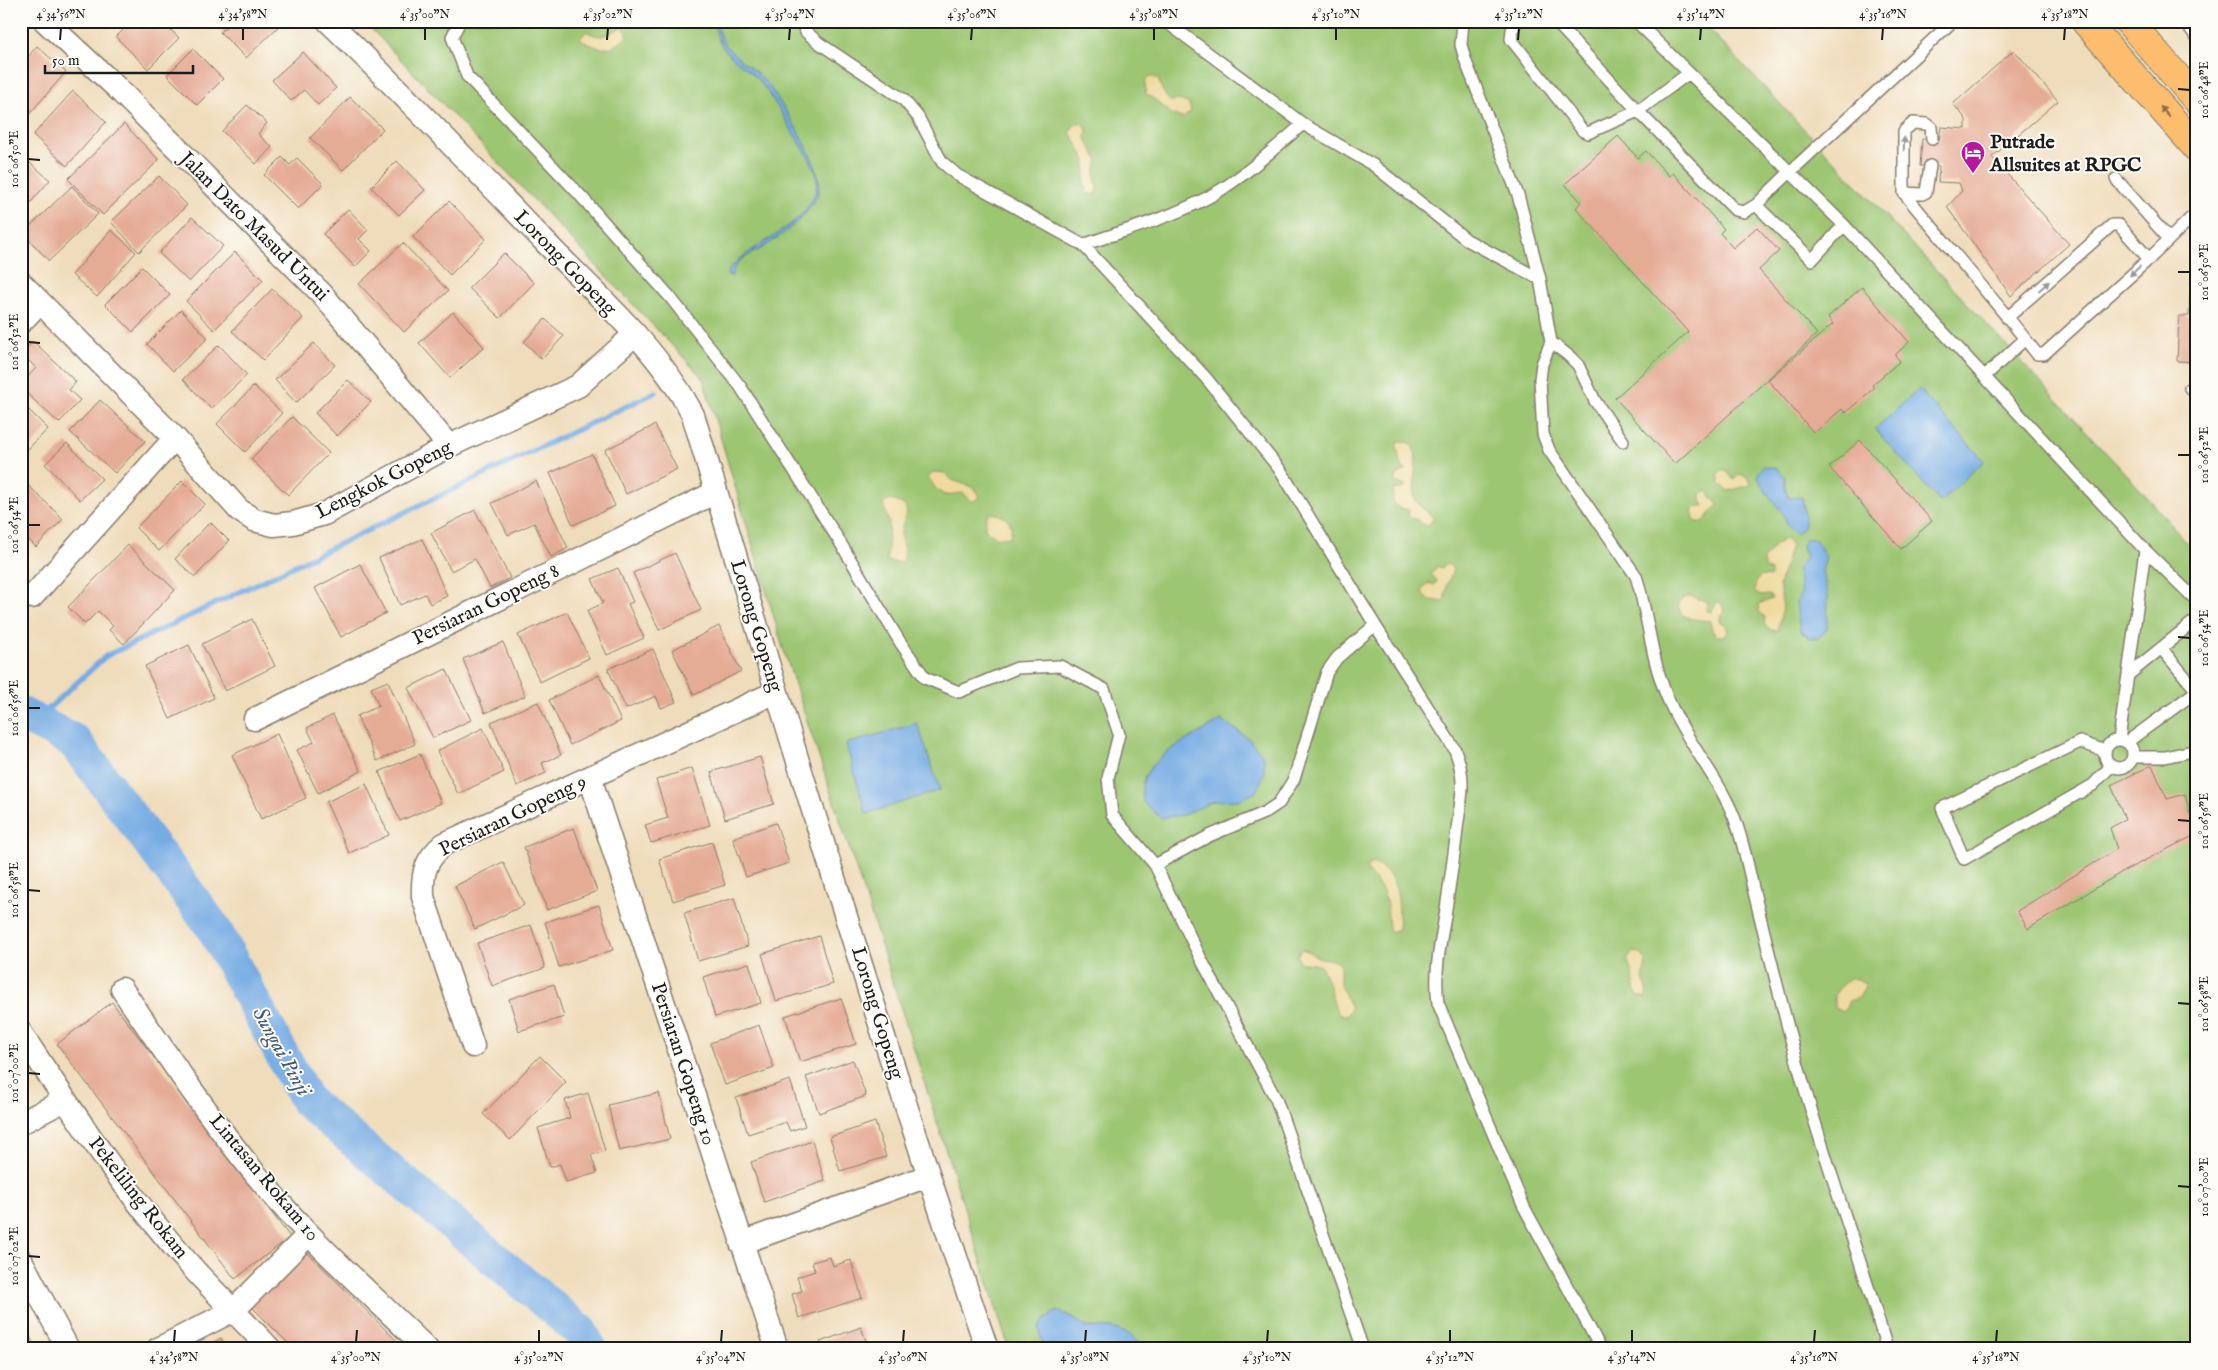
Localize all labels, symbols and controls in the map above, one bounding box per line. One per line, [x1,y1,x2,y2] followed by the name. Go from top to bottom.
[36,7,86,22] text: 4°34'56"N
[219,7,268,22] text: 4°34'58"N
[400,7,451,22] text: 4°35'00"N
[583,7,633,22] text: 4°35'02"N
[765,7,816,22] text: 4°35'04"N
[947,7,997,22] text: 4°35'06"N
[1130,7,1179,22] text: 4°35'08"N
[1312,7,1361,22] text: 4°35'10"N
[1495,7,1544,22] text: 4°35'12"N
[1677,7,1726,22] text: 4°35'14"N
[1859,7,1907,22] text: 4°35'16"N
[2041,7,2089,22] text: 4°35'18"N
[45,42,192,74] scale bar
[52,51,80,70] text: 50 m
[2197,61,2212,119] text: 101°06'48"E
[2159,105,2170,118] one-way arrow
[7,130,22,188] text: 101°06'50"E
[1989,130,2141,178] place label: Putrade Allsuites at RPGC
[1900,136,1908,152] one-way arrow
[1960,140,1986,174] hotel icon: Putrade Allsuites at RPGC
[172,145,334,307] street label: Jalan Dato Masud Untui
[508,205,622,322] street label: Lorong Gopeng
[2197,243,2212,301] text: 101°06'50"E
[2130,265,2142,277] one-way arrow
[2037,280,2050,291] one-way arrow
[7,314,22,370] text: 101°06'52"E
[2197,427,2212,483] text: 101°06'52"E
[312,434,457,525] street label: Lengkok Gopeng
[7,496,22,554] text: 101°06'54"E
[724,557,788,696] street label: Lorong Gopeng
[408,559,564,651] street label: Persiaran Gopeng 8
[2197,609,2212,667] text: 101°06'54"E
[7,680,22,736] text: 101°06'56"E
[435,769,591,863] street label: Persiaran Gopeng 9
[2197,793,2212,849] text: 101°06'56"E
[7,862,22,918] text: 101°06'58"E
[845,944,909,1083] street label: Lorong Gopeng
[2197,976,2212,1032] text: 101°06'58"E
[645,979,721,1149] street label: Persiaran Gopeng 10
[246,1003,317,1103] water label: Sungai Pinji
[7,1043,22,1103] text: 101°07'00"E
[203,1109,325,1247] street label: Lintasan Rokam 10
[82,1132,194,1264] street label: Pekeliling Rokam
[2197,1157,2212,1217] text: 101°07'00"E
[7,1226,22,1286] text: 101°07'02"E
[150,1350,199,1365] text: 4°34'58"N
[331,1350,382,1365] text: 4°35'00"N
[514,1350,564,1365] text: 4°35'02"N
[696,1350,747,1365] text: 4°35'04"N
[878,1350,928,1365] text: 4°35'06"N
[1061,1350,1110,1365] text: 4°35'08"N
[1243,1350,1292,1365] text: 4°35'10"N
[1426,1350,1475,1365] text: 4°35'12"N
[1608,1350,1657,1365] text: 4°35'14"N
[1790,1350,1838,1365] text: 4°35'16"N
[1972,1350,2020,1365] text: 4°35'18"N

